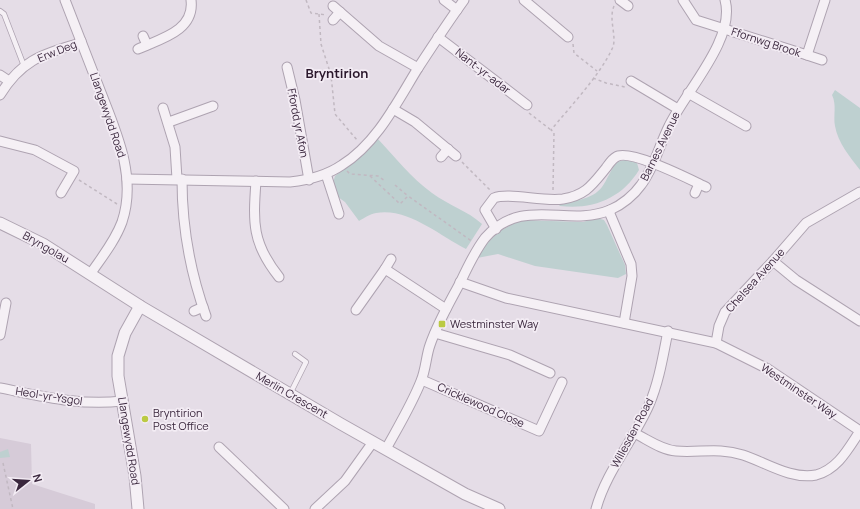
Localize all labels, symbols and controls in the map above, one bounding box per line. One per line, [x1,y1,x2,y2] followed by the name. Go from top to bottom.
[729,23,803,60] street label: Ffornwg Brook
[35,36,79,65] street label: Erw Deg
[453,44,514,97] street label: Nant-yr-adar
[306,64,368,82] district label: Bryntirion
[87,70,130,159] street label: Llangewydd Road
[284,87,313,159] street label: Ffordd yr Afon
[636,108,683,183] street label: Barnes Avenue
[20,227,72,266] street label: Bryngolau
[722,244,788,315] street label: Chelsea Avenue
[450,316,539,331] place label: Westminster Way
[437,319,447,329] marker: Westminster Way
[758,360,840,422] street label: Westminster Way
[254,368,331,421] street label: Merlin Crescent
[435,379,528,431] street label: Cricklewood Close
[14,383,84,408] street label: Heol-yr-Ysgol
[607,395,656,471] street label: Willesden Road
[115,396,144,486] street label: Llangewydd Road
[153,405,209,433] place label: Bryntirion Post Office
[140,414,150,424] marker: Bryntirion Post Office
[8,461,48,501] north arrow
[30,472,46,484] text: N

